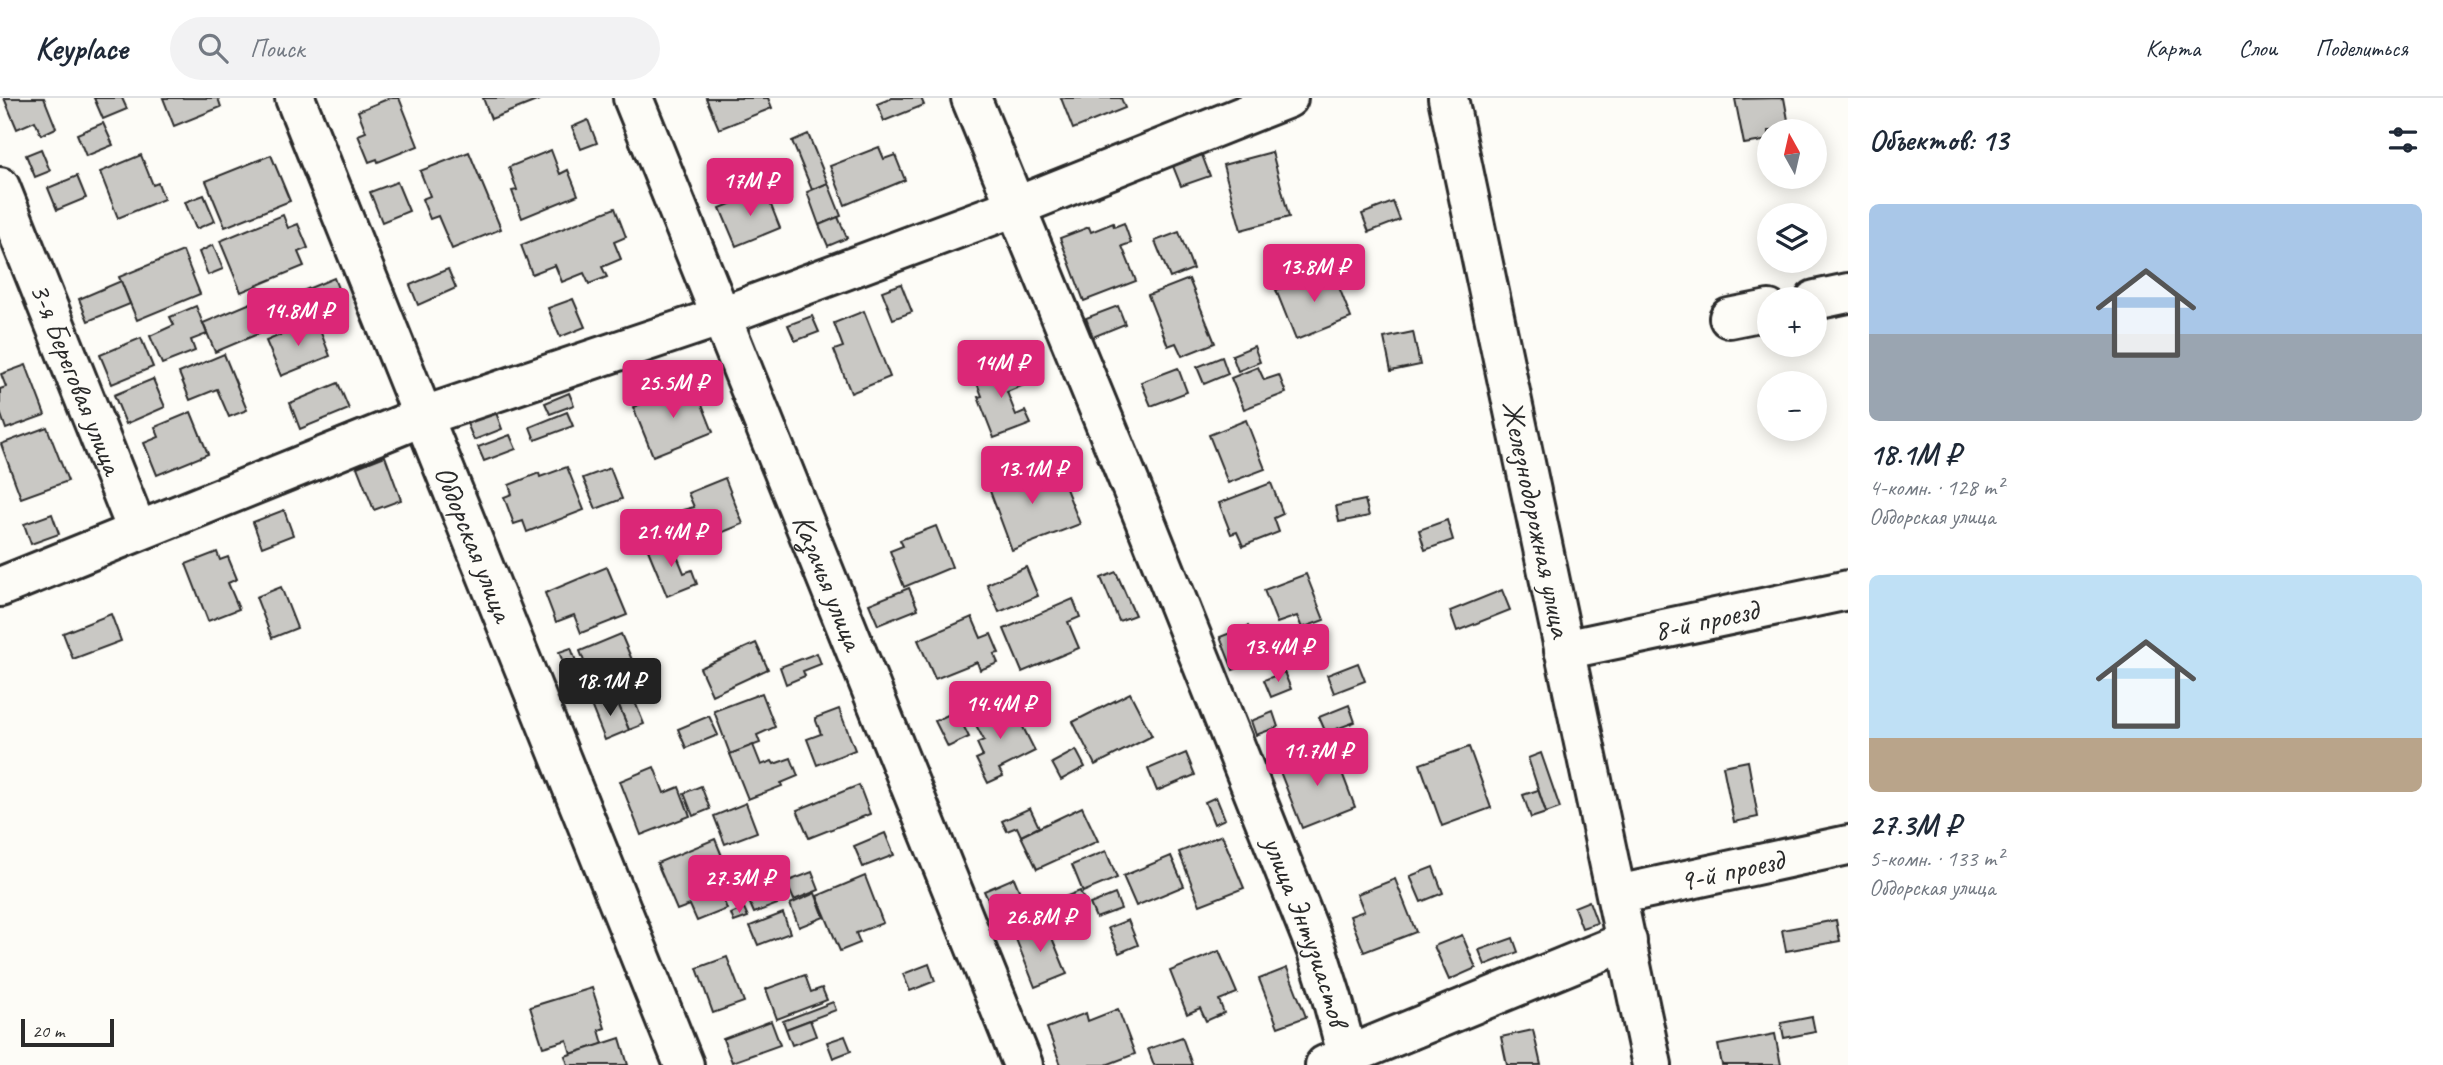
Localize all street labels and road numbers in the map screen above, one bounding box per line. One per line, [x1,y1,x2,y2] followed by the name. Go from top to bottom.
[21,277,133,482] street label: 3-я Береговая улица
[1493,397,1581,643] street label: Железнодорожная улица
[426,460,523,629] street label: Обдорская улица
[784,509,874,658] street label: Казачья улица
[1650,590,1764,650] street label: 8-й проезд
[1253,829,1359,1035] street label: улица Энтузиастов
[1676,840,1789,900] street label: 9-й проезд

